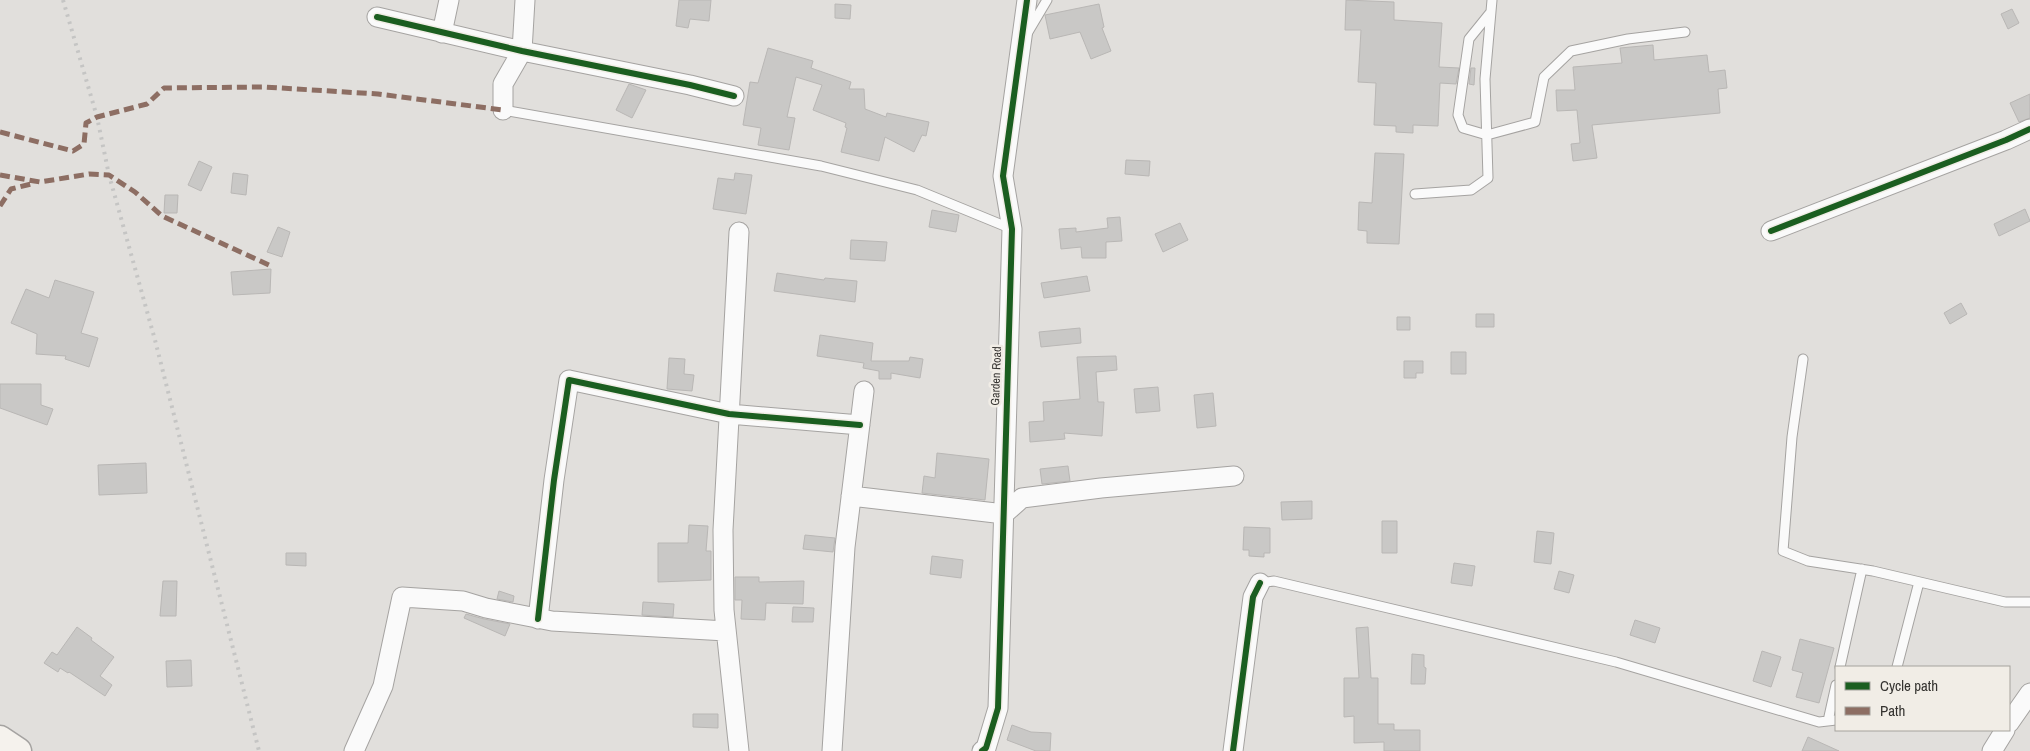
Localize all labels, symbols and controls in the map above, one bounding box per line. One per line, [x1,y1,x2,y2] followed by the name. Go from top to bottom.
[987,346,1005,406] street label: Garden Road
[1835,666,2010,731] legend
[1880,675,1938,696] text: Cycle path
[1880,700,1905,721] text: Path

